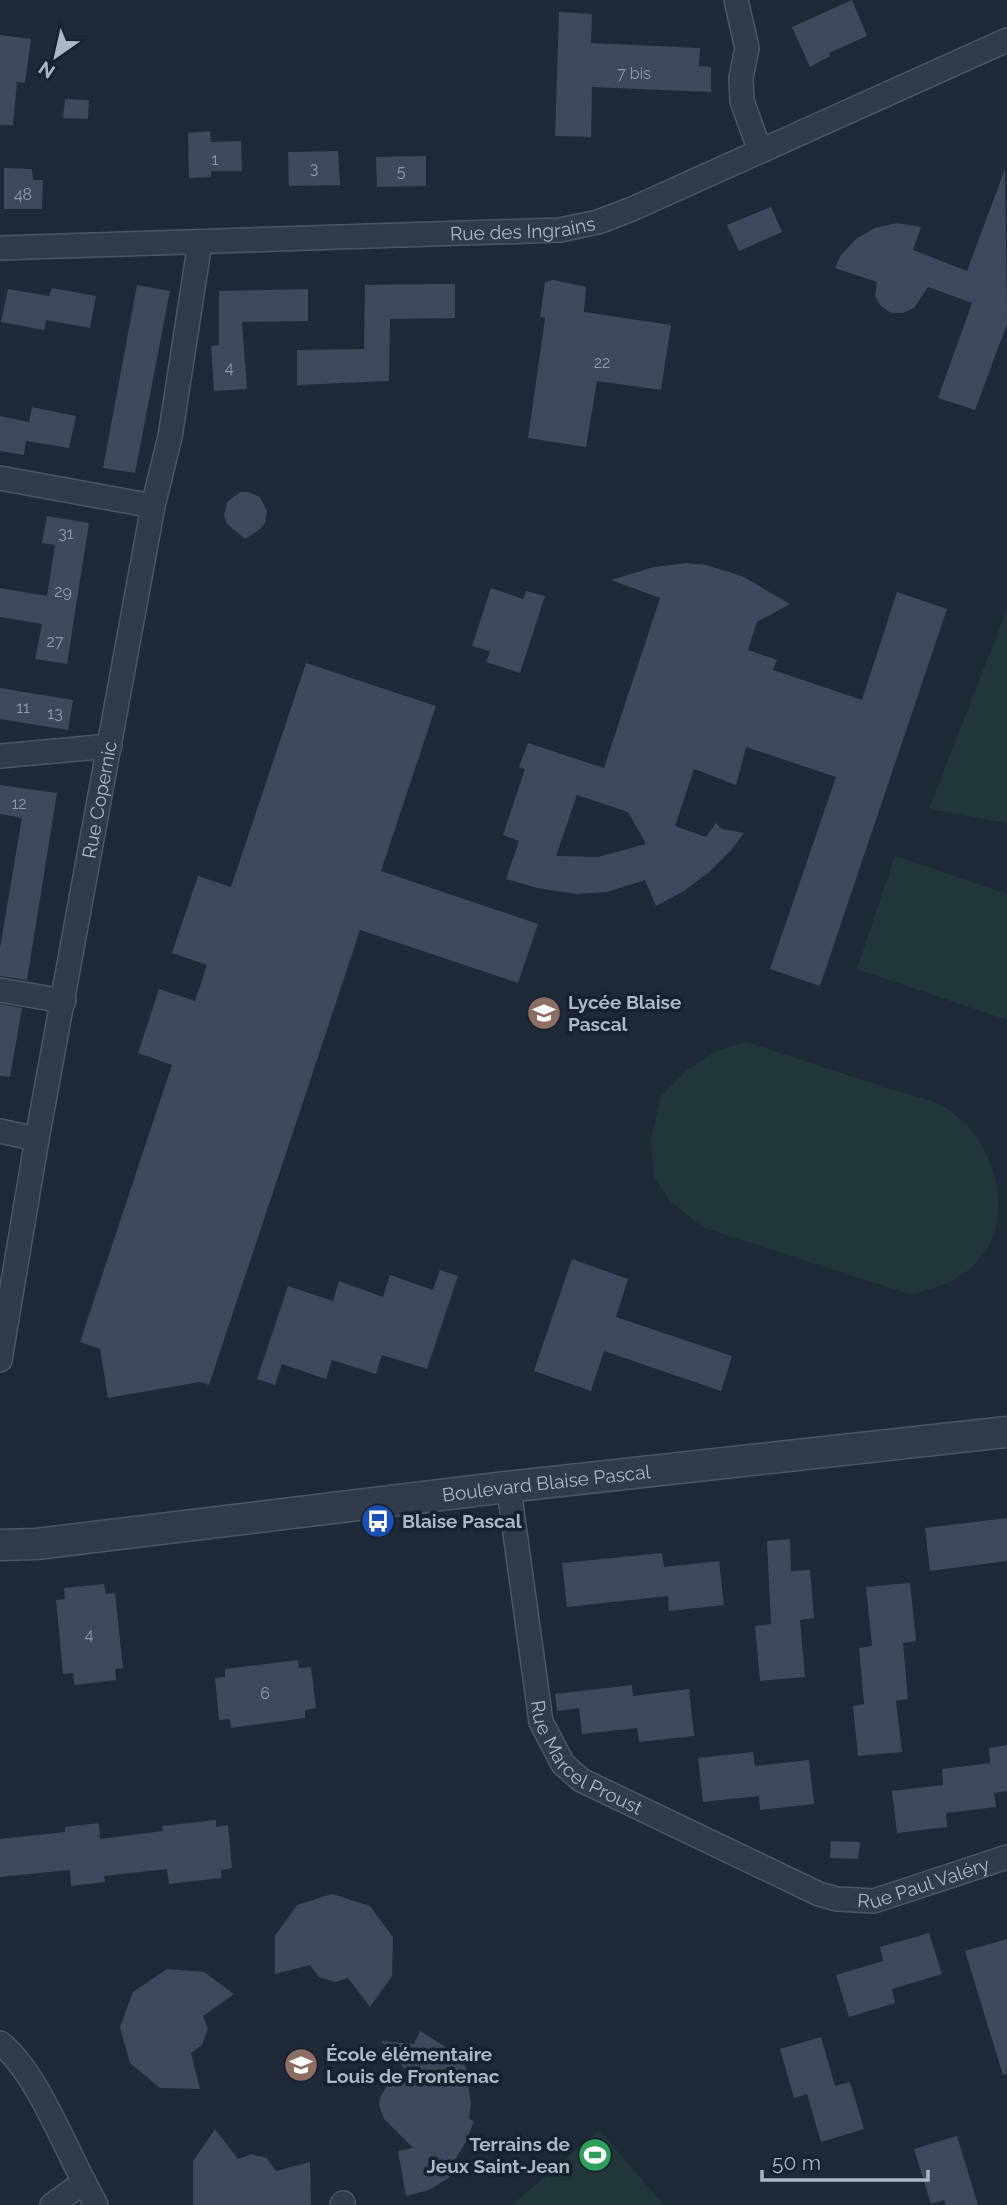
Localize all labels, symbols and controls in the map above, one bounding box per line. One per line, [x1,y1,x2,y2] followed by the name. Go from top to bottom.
[21,21,91,91] north arrow
[34,57,59,83] text: N
[617,64,651,83] house number: 7 bis
[212,150,219,169] house number: 1
[310,159,318,178] house number: 3
[397,162,406,181] house number: 5
[14,185,32,204] house number: 48
[450,212,597,245] street label: Rue des Ingrains
[594,353,610,372] house number: 22
[225,358,234,377] house number: 4
[58,524,74,543] house number: 31
[54,582,72,601] house number: 29
[47,632,64,651] house number: 27
[16,698,30,717] house number: 11
[47,704,63,723] house number: 13
[78,739,121,860] street label: Rue Copernic
[11,794,27,813] house number: 12
[568,991,681,1035] place label: Lycée Blaise Pascal
[525,994,563,1032] school or university icon: Lycée Blaise Pascal
[441,1460,652,1506] street label: Boulevard Blaise Pascal
[359,1502,397,1540] bus stop icon: Blaise Pascal
[402,1510,523,1532] place label: Blaise Pascal
[85,1625,94,1644] house number: 4
[260,1684,270,1703] house number: 6
[527,1699,647,1819] street label: Rue Marcel Proust
[857,1853,992,1913] street label: Rue Paul Valéry
[326,2043,500,2087] place label: École élémentaire Louis de Frontenac
[282,2046,320,2084] school or university icon: École élémentaire Louis de Frontenac
[427,2133,570,2177] place label: Terrains de Jeux Saint-Jean
[576,2136,614,2174] sports icon: Terrains de Jeux Saint-Jean
[762,2138,928,2182] scale bar
[772,2150,821,2175] text: 50 m

